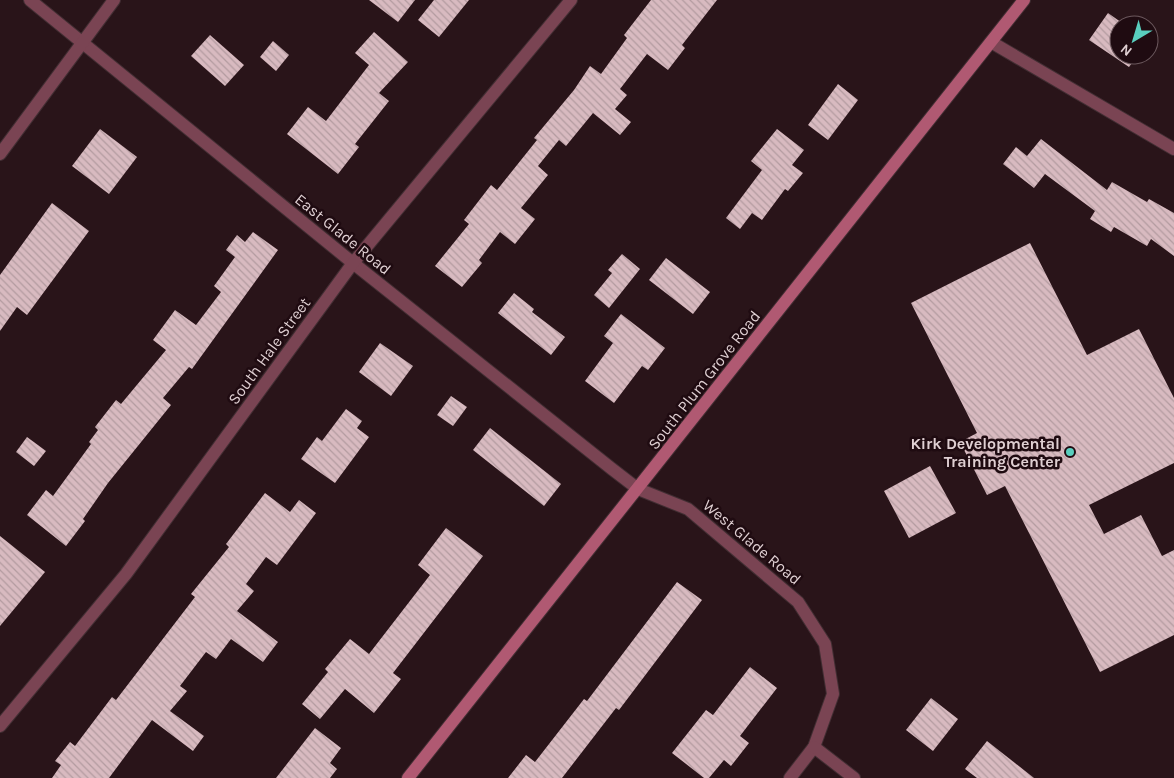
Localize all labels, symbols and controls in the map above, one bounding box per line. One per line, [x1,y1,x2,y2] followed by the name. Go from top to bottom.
[1109,15,1159,65] north arrow
[1117,40,1135,60] text: N
[291,190,395,278] street label: East Glade Road
[224,294,314,408] street label: South Hale Street
[644,307,764,453] street label: South Plum Grove Road
[910,434,1061,471] place label: Kirk Developmental Training Center
[1064,446,1076,458] marker: Kirk Developmental Training Center
[699,495,805,589] street label: West Glade Road

